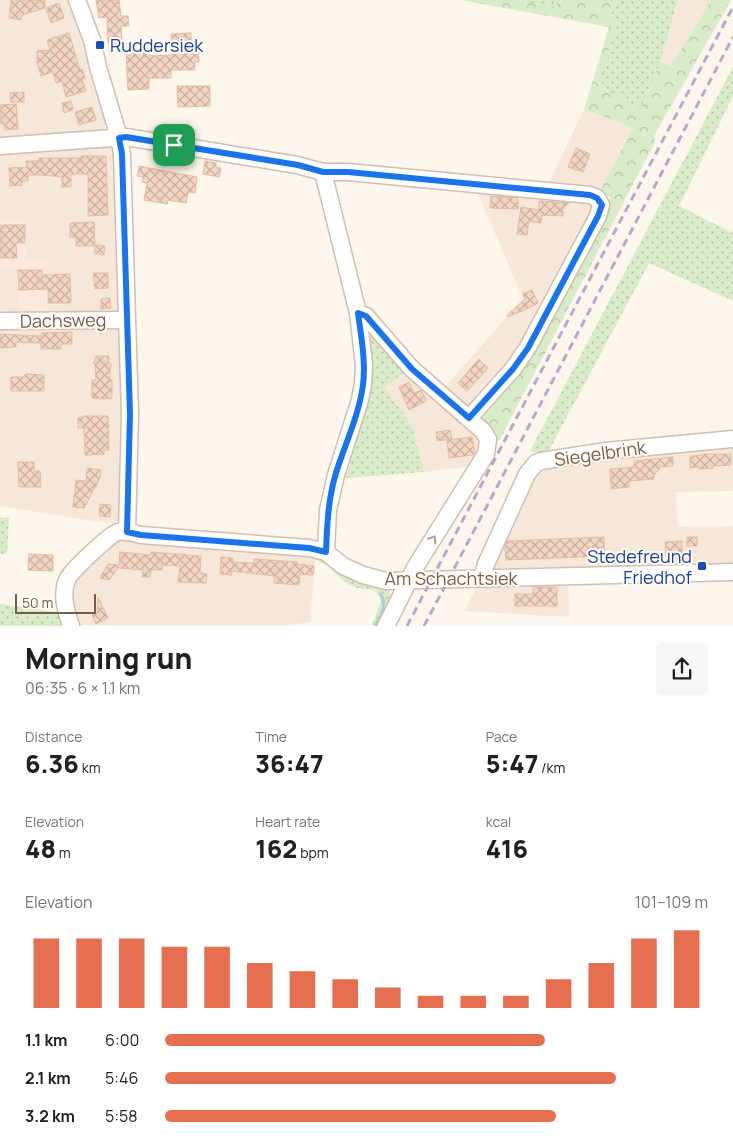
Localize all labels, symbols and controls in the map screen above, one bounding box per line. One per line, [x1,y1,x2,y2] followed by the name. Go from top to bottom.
[110,33,204,57] place label: Ruddersiek
[94,39,106,51] marker: Ruddersiek
[153,124,195,166] pin
[160,131,188,159] icon: arrive
[20,307,106,333] street label: Dachsweg
[553,435,648,471] street label: Siegelbrink
[427,536,437,545] one-way arrow
[587,544,693,589] place label: Stedefreund Friedhof
[696,560,708,572] marker: Stedefreund Friedhof
[385,566,519,590] street label: Am Schachtsiek
[15,590,96,614] scale bar
[22,593,53,612] text: 50 m
[25,639,192,677] text: Morning run
[656,643,708,695] button: share
[25,677,140,699] text: 06:35 · 6 × 1.1 km
[25,727,82,746] text: Distance
[255,727,287,746] text: Time
[486,727,517,746] text: Pace
[25,746,79,781] text: 6.36
[255,746,324,781] text: 36:47
[486,746,538,781] text: 5:47
[79,758,101,777] text: km
[538,758,565,777] text: /km
[25,812,84,831] text: Elevation
[255,812,320,831] text: Heart rate
[486,812,511,831] text: kcal
[25,831,56,866] text: 48
[255,831,297,866] text: 162
[486,831,528,866] text: 416
[56,843,71,862] text: m
[297,843,329,862] text: bpm
[25,891,93,913] text: Elevation
[635,891,708,913] text: 101–109 m
[25,1029,68,1051] text: 1.1 km
[105,1029,139,1051] text: 6:00
[25,1067,71,1089] text: 2.1 km
[105,1067,138,1089] text: 5:46
[25,1105,75,1127] text: 3.2 km
[105,1105,138,1127] text: 5:58

